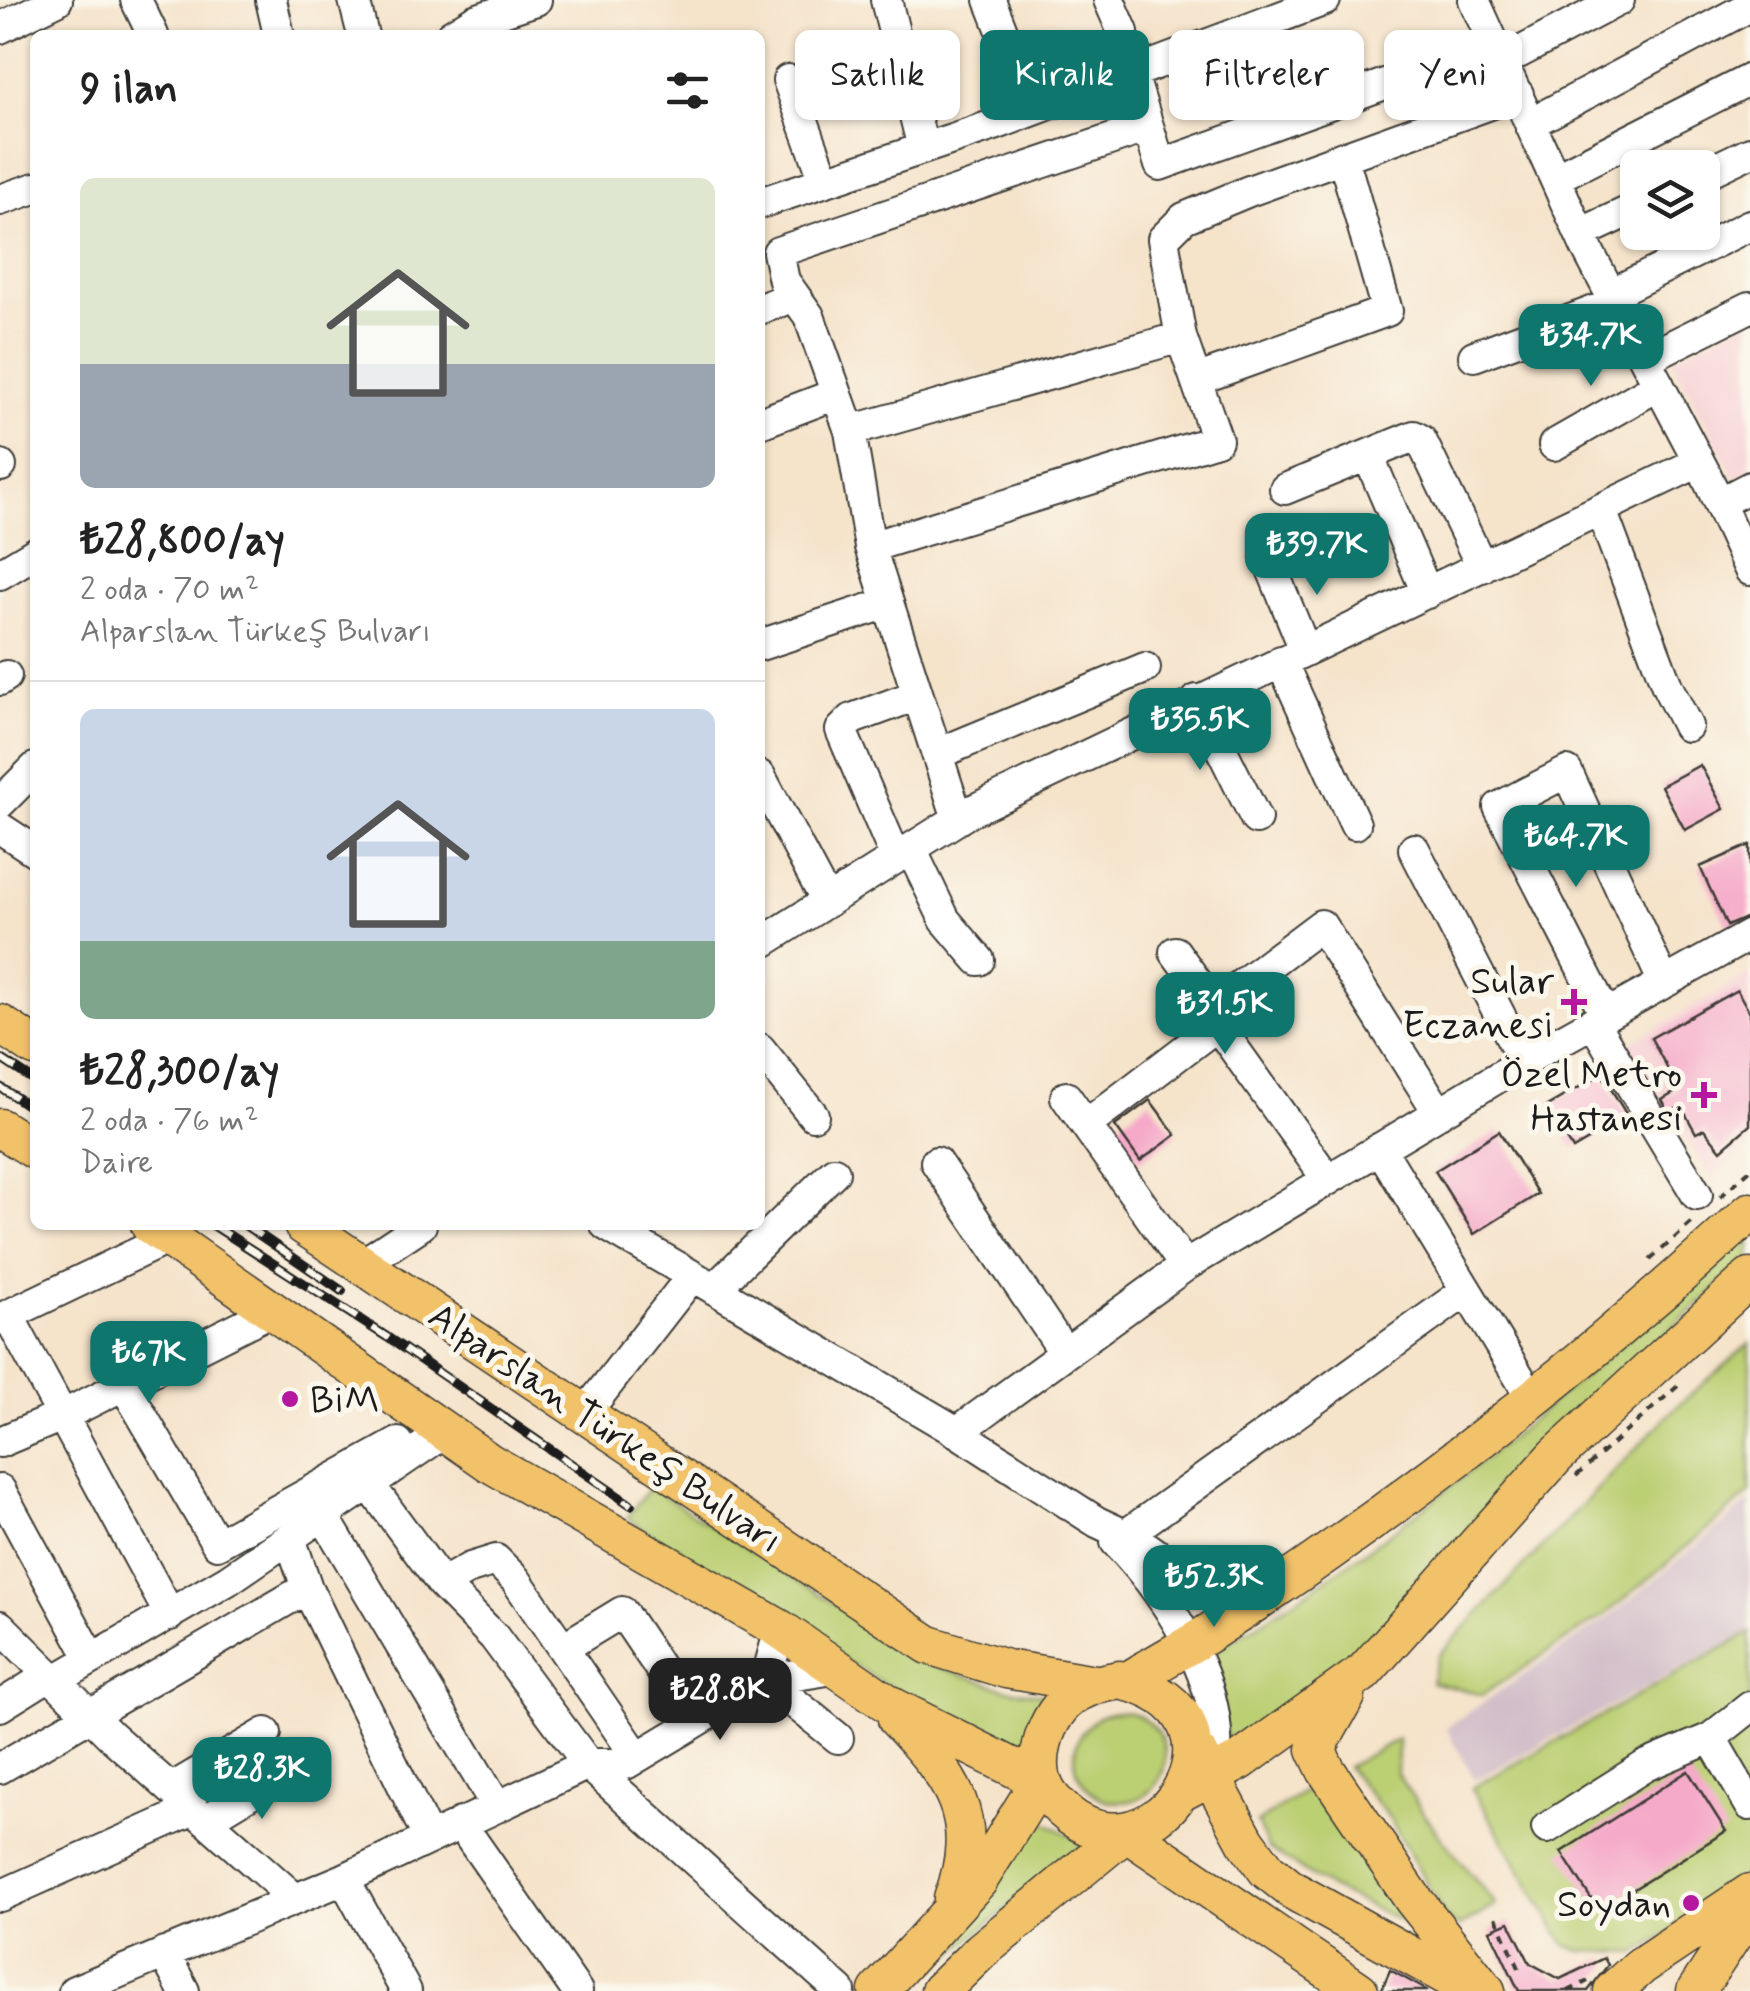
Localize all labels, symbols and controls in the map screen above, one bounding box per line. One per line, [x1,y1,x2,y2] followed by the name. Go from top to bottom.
[795,30,960,120] chip: Satılık
[980,30,1149,120] chip: Kiralık
[1169,30,1364,120] chip: Filtreler
[1384,30,1522,120] chip: Yeni
[80,63,178,118] text: 9 ilan
[660,63,715,118] icon: filters
[1620,150,1720,250] map controls
[1620,150,1720,250] button: layers
[308,243,488,423] icon: home
[1510,304,1672,389] pin: ₺34.7K
[1541,315,1641,357] text: ₺34.7K
[1236,513,1398,598] pin: ₺39.7K
[80,514,285,569] text: ₺28,800/ay
[1267,524,1367,566] text: ₺39.7K
[80,569,259,611] text: 2 oda · 70 m²
[80,611,431,653] text: Alparslan Türkeş Bulvarı
[1119,688,1281,773] pin: ₺35.5K
[1151,699,1249,741] text: ₺35.5K
[308,774,488,954] icon: home
[1495,805,1657,890] pin: ₺64.7K
[1525,816,1627,858] text: ₺64.7K
[1403,958,1554,1051] place label: Sular Eczanesi
[1144,972,1306,1057] pin: ₺31.5K
[1178,983,1272,1025] text: ₺31.5K
[1563,991,1585,1013] marker: Sular Eczanesi
[80,1045,279,1100] text: ₺28,300/ay
[1501,1051,1682,1144] place label: Özel Metro Hastanesi
[1691,1082,1717,1108] marker: Özel Metro Hastanesi
[80,1100,258,1142] text: 2 oda · 76 m²
[80,1142,153,1184] text: Daire
[418,1292,791,1566] street label: Alparslan Türkeş Bulvarı
[90,1321,208,1406] pin: ₺67K
[112,1332,186,1374] text: ₺67K
[310,1377,380,1426] place label: BiM
[279,1388,301,1410] marker: BiM
[1133,1545,1295,1630] pin: ₺52.3K
[1165,1556,1263,1598] text: ₺52.3K
[639,1658,801,1743] pin: ₺28.8K
[671,1669,769,1711] text: ₺28.8K
[181,1737,343,1822] pin: ₺28.3K
[214,1748,310,1790] text: ₺28.3K
[1557,1881,1671,1930] place label: Soydan
[1680,1892,1702,1914] marker: Soydan

